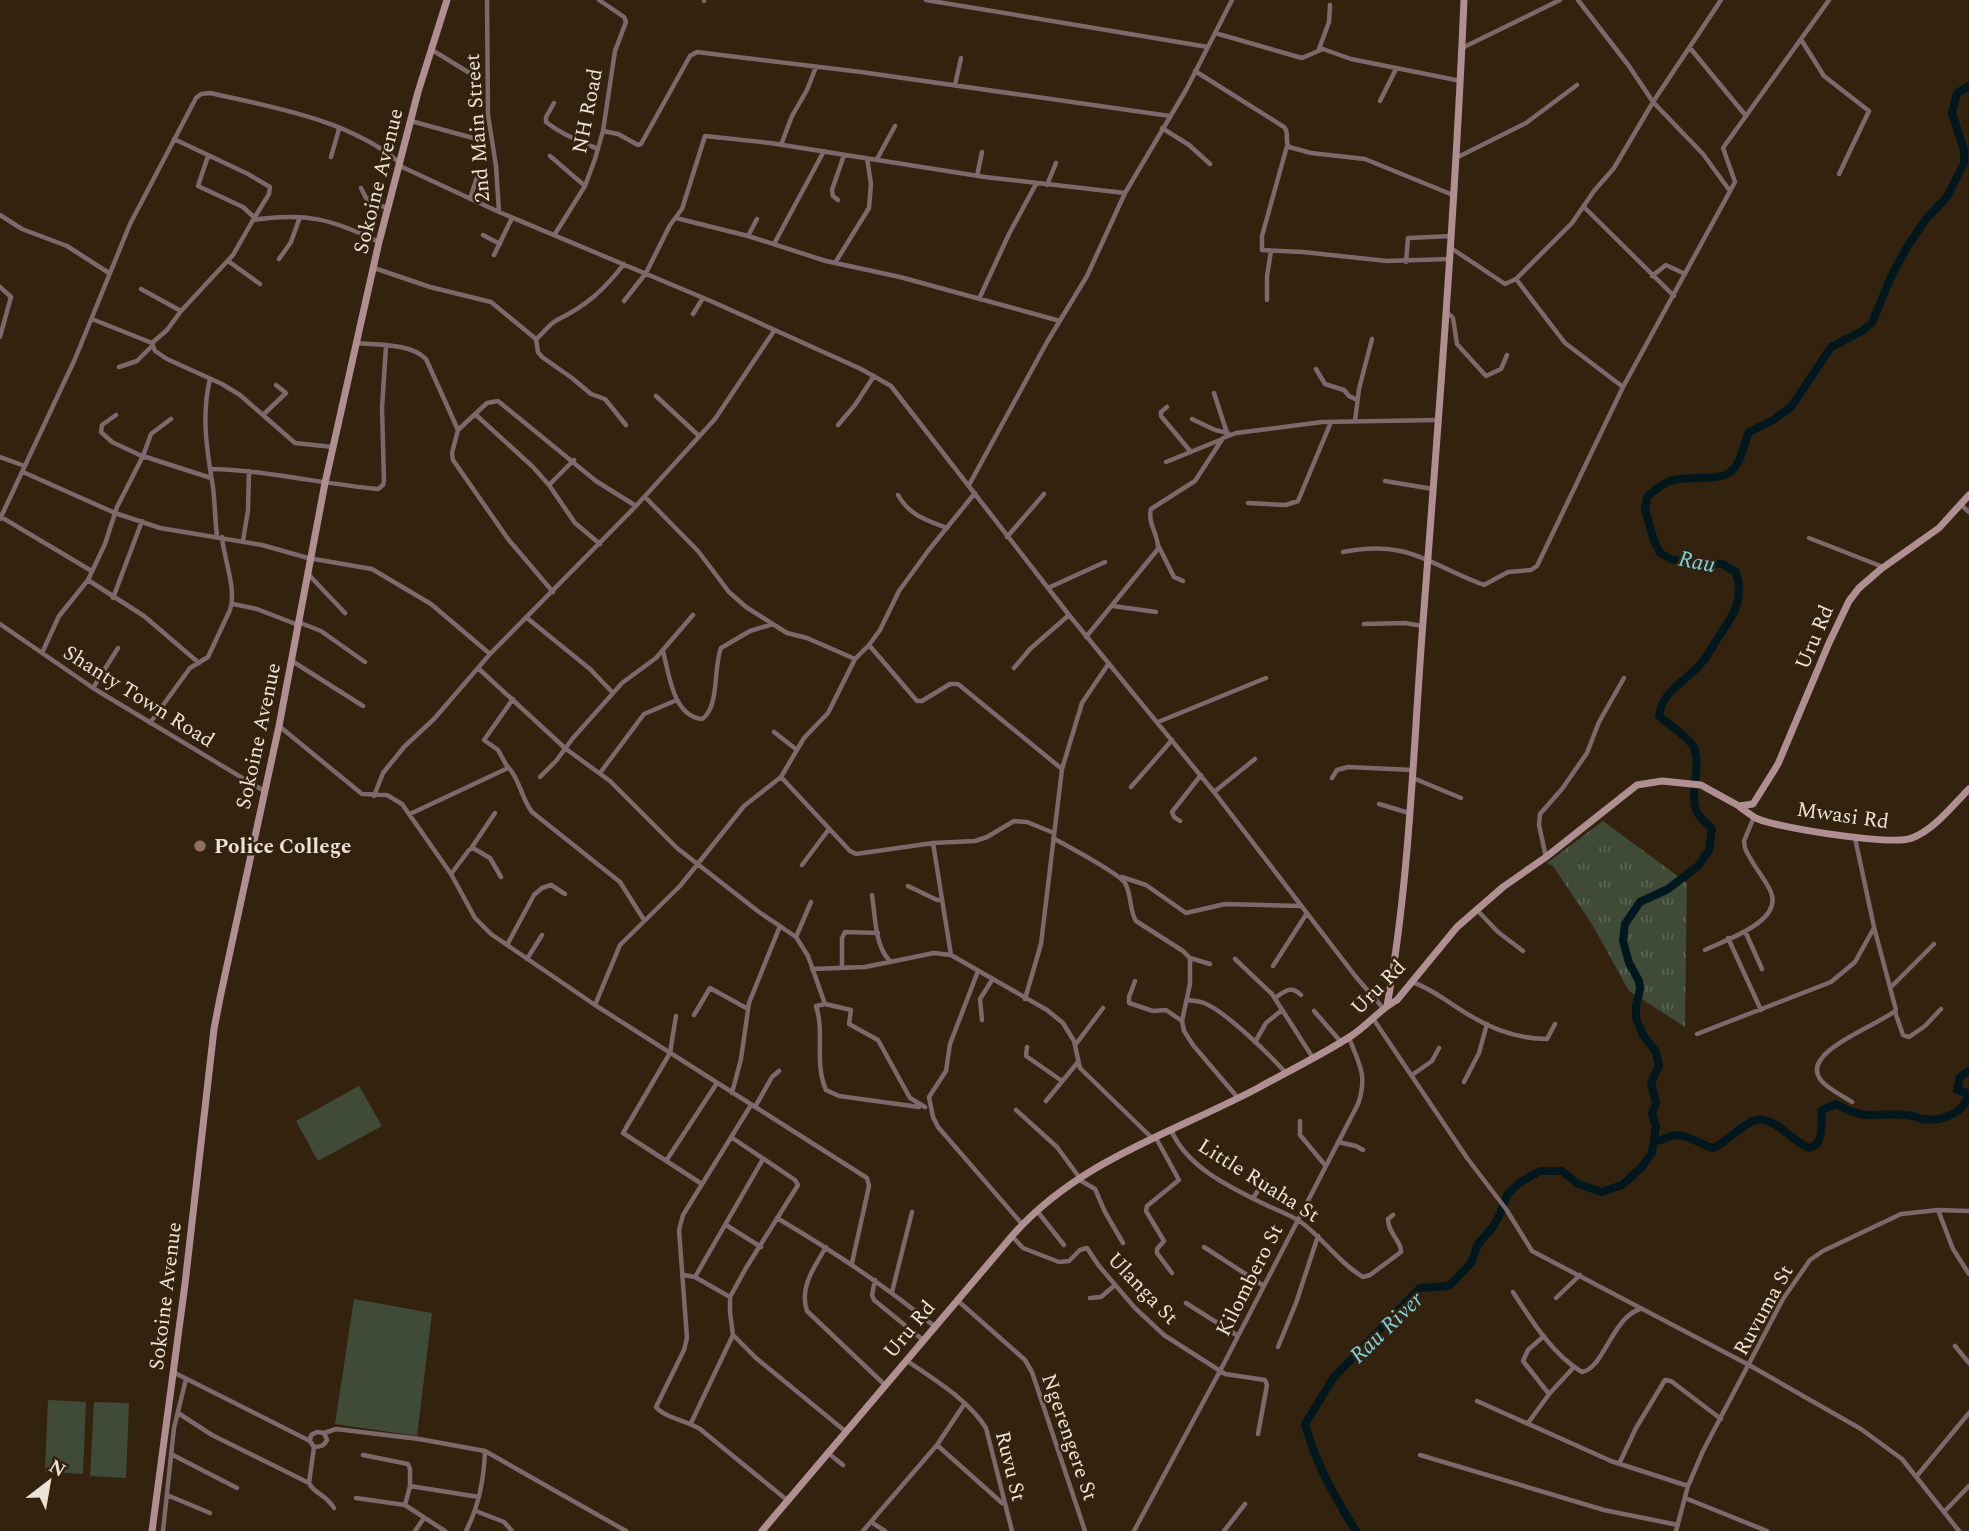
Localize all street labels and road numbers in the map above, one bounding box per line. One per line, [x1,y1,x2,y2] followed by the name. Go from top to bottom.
[457,52,499,204] street label: 2nd Main Street
[564,66,612,157] street label: NH Road
[345,105,413,257] street label: Sokoine Avenue
[1787,600,1843,675] street label: Uru Rd
[56,637,221,756] street label: Shanty Town Road
[228,660,290,812] street label: Sokoine Avenue
[1795,794,1891,838] street label: Mwasi Rd
[1344,953,1414,1023] street label: Uru Rd
[1191,1131,1326,1231] street label: Little Ruaha St
[1208,1219,1292,1342] street label: Kilombero St
[141,1220,191,1372] street label: Sokoine Avenue
[1099,1245,1185,1333] street label: Ulanga St
[1726,1259,1802,1362] street label: Ruvuma St
[876,1293,944,1366] street label: Uru Rd
[1032,1369,1106,1505] street label: Ngerengere St
[986,1428,1034,1505] street label: Ruvu St

